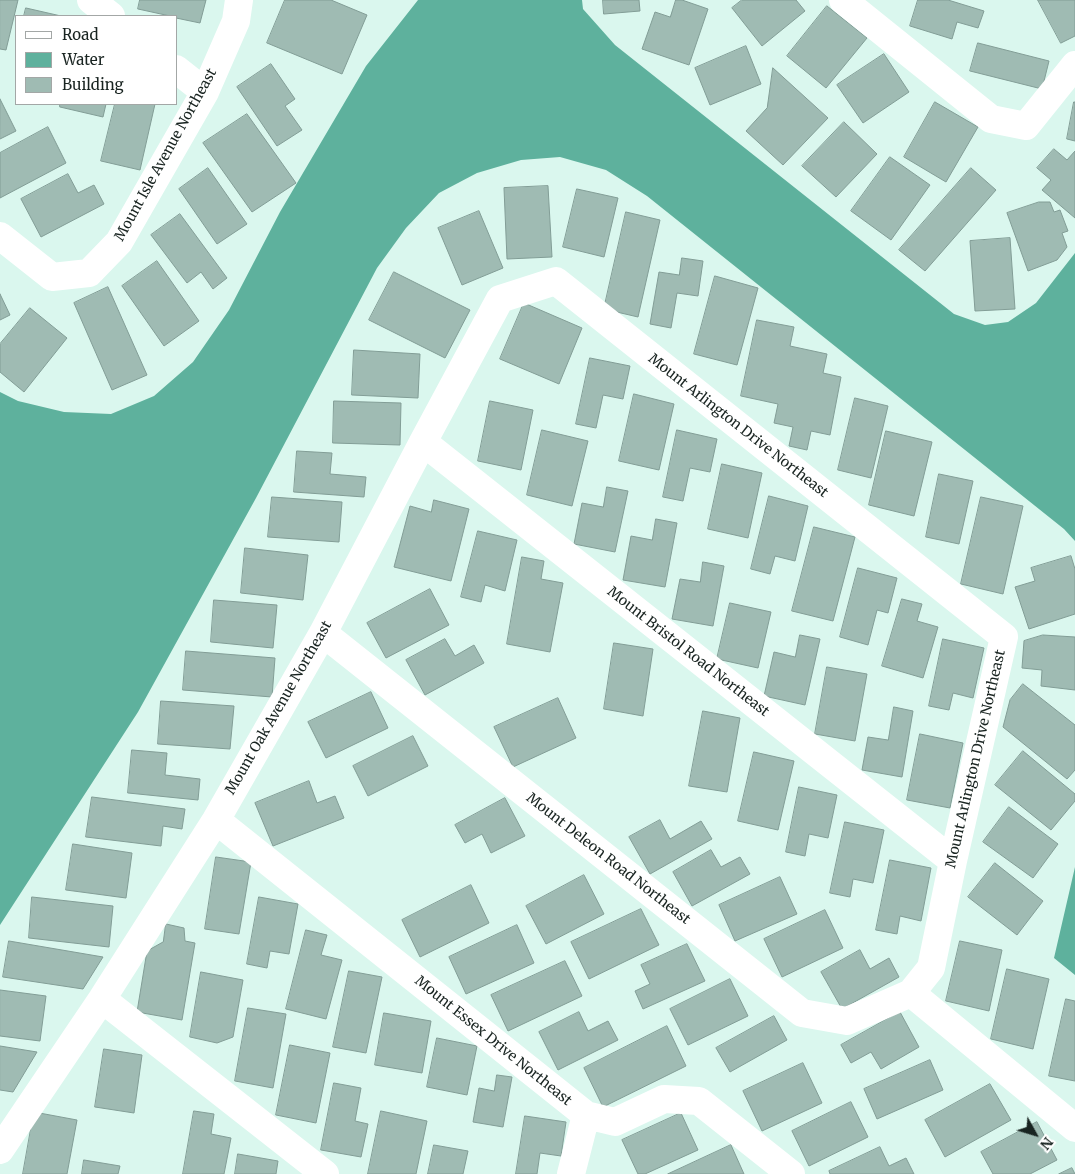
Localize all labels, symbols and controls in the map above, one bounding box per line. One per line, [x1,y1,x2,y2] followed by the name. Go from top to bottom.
[15,15,178,105] legend
[62,25,98,44] text: Road
[62,50,104,69] text: Water
[111,66,221,244] street label: Mount Isle Avenue Northeast
[62,75,124,94] text: Building
[645,351,831,501] street label: Mount Arlington Drive Northeast
[604,584,772,720] street label: Mount Bristol Road Northeast
[222,618,336,798] street label: Mount Oak Avenue Northeast
[943,648,1009,870] street label: Mount Arlington Drive Northeast
[523,790,693,928] street label: Mount Deleon Road Northeast
[411,973,575,1109] street label: Mount Essex Drive Northeast
[1010,1109,1060,1159] north arrow
[1036,1133,1057,1153] text: N

